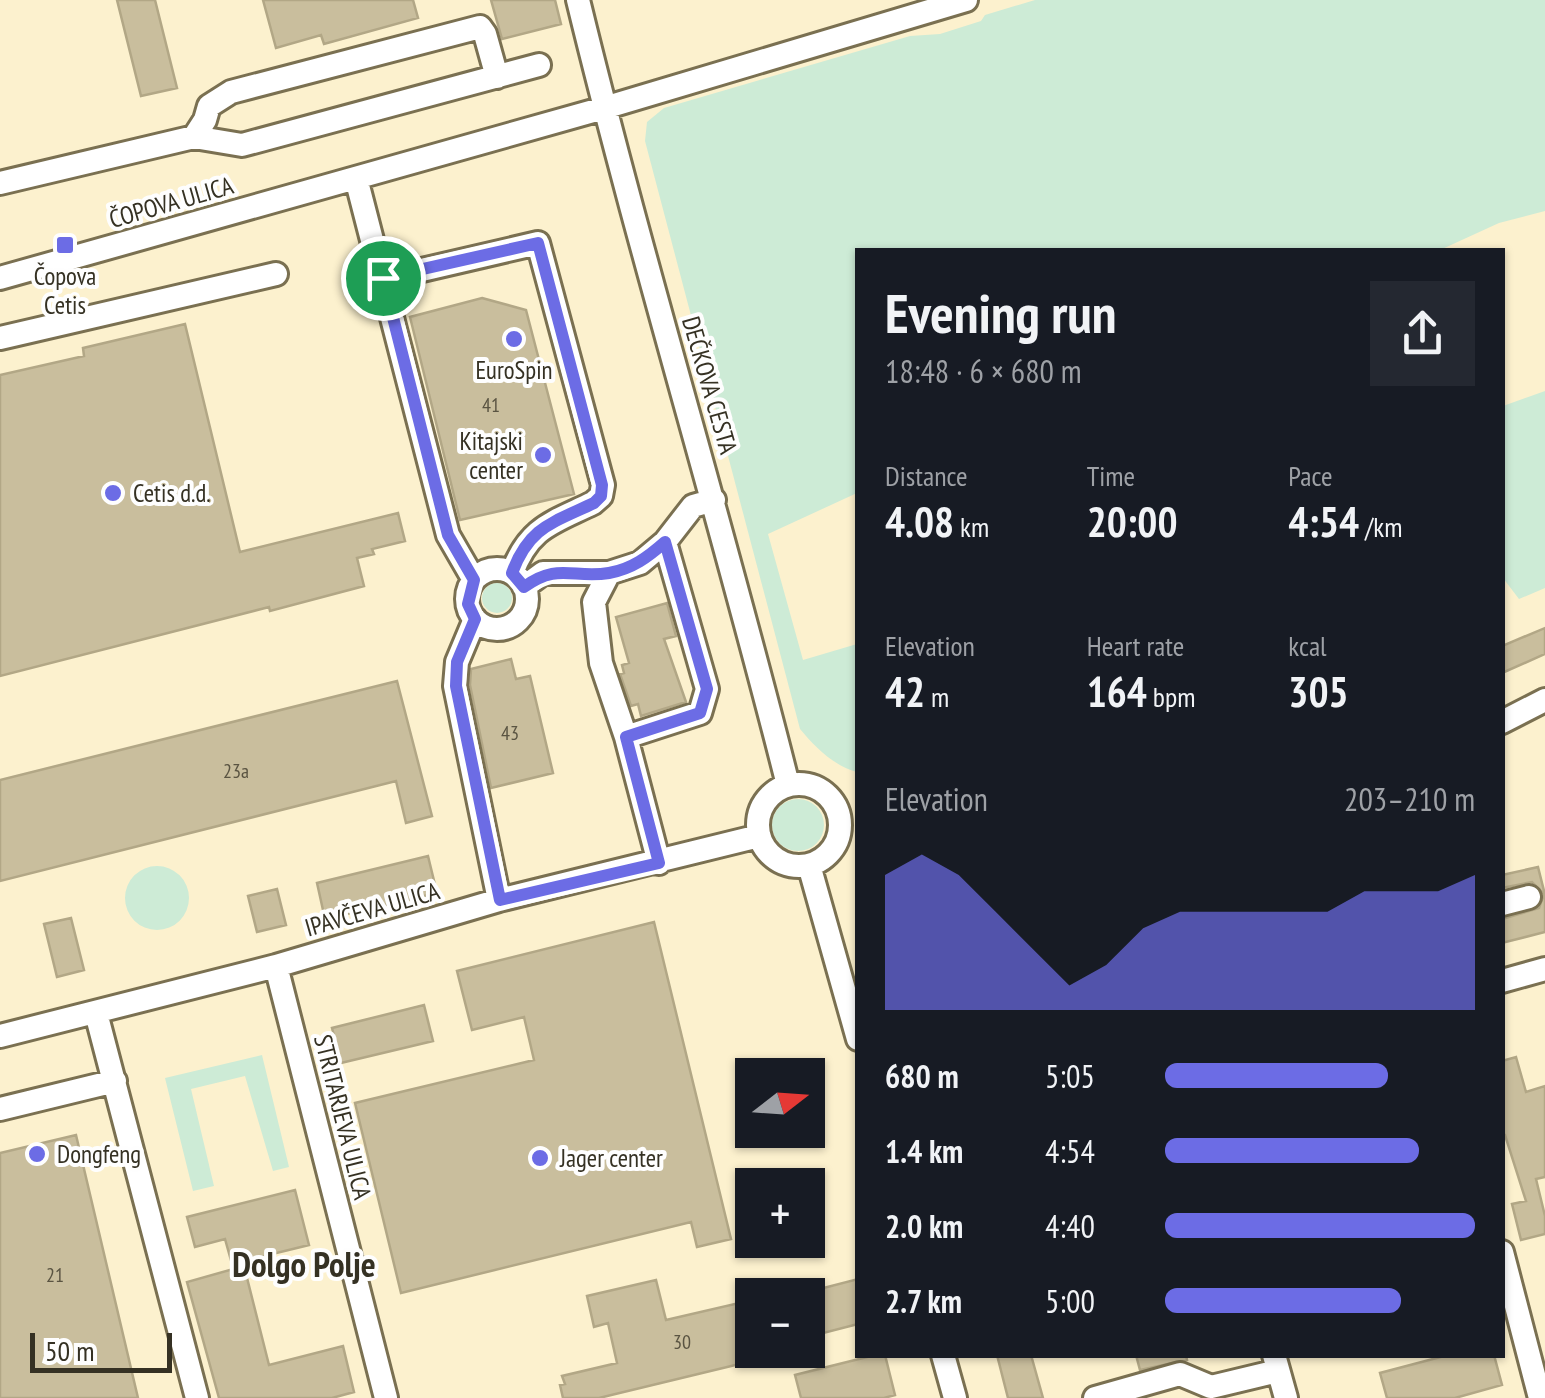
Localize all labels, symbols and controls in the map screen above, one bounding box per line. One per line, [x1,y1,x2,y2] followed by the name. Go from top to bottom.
[105,169,237,235] street label: ČOPOVA ULICA
[54,234,76,256] marker: Čopova Cetis
[341,236,426,321] pin
[356,251,411,306] icon: arrive
[34,260,96,321] place label: Čopova Cetis
[885,277,1117,348] text: Evening run
[1370,281,1475,386] button: share
[675,312,745,458] street label: DEČKOVA CESTA
[503,328,525,350] marker: EuroSpin
[885,350,1082,392] text: 18:48 · 6 × 680 m
[475,354,553,386] place label: EuroSpin
[482,392,500,418] house number: 41
[459,425,523,486] place label: Kitajski center
[532,444,554,466] marker: Kitajski center
[885,457,968,494] text: Distance
[1087,457,1135,494] text: Time
[1288,457,1332,494] text: Pace
[133,477,211,509] place label: Cetis d.d.
[102,482,124,504] marker: Cetis d.d.
[885,494,954,549] text: 4.08
[1087,494,1178,549] text: 20:00
[1288,494,1359,549] text: 4:54
[954,508,989,545] text: km
[1359,508,1402,545] text: /km
[885,627,975,664] text: Elevation
[1087,627,1184,664] text: Heart rate
[1288,627,1327,664] text: kcal
[885,664,925,719] text: 42
[1087,664,1147,719] text: 164
[1288,664,1349,719] text: 305
[925,678,949,715] text: m
[1147,678,1195,715] text: bpm
[501,720,519,746] house number: 43
[223,758,249,784] house number: 23a
[885,778,988,820] text: Elevation
[1344,778,1475,820] text: 203–210 m
[301,874,443,943] street label: IPAVČEVA ULICA
[307,1031,379,1203] street label: STRITARJEVA ULICA
[885,1055,959,1097] text: 680 m
[1045,1055,1095,1097] text: 5:05
[735,1058,825,1148] north arrow
[735,1058,825,1368] map controls
[885,1130,963,1172] text: 1.4 km
[1045,1130,1095,1172] text: 4:54
[57,1138,141,1170] place label: Dongfeng
[559,1142,663,1174] place label: Jager center
[26,1143,48,1165] marker: Dongfeng
[529,1147,551,1169] marker: Jager center
[735,1168,825,1258] button: +
[885,1205,963,1247] text: 2.0 km
[1045,1205,1095,1247] text: 4:40
[232,1241,376,1287] district label: Dolgo Polje
[46,1262,64,1288] house number: 21
[735,1278,825,1368] button: −
[885,1280,962,1322] text: 2.7 km
[1045,1280,1095,1322] text: 5:00
[30,1328,172,1372] scale bar
[673,1329,691,1355] house number: 30
[45,1332,94,1369] text: 50 m

